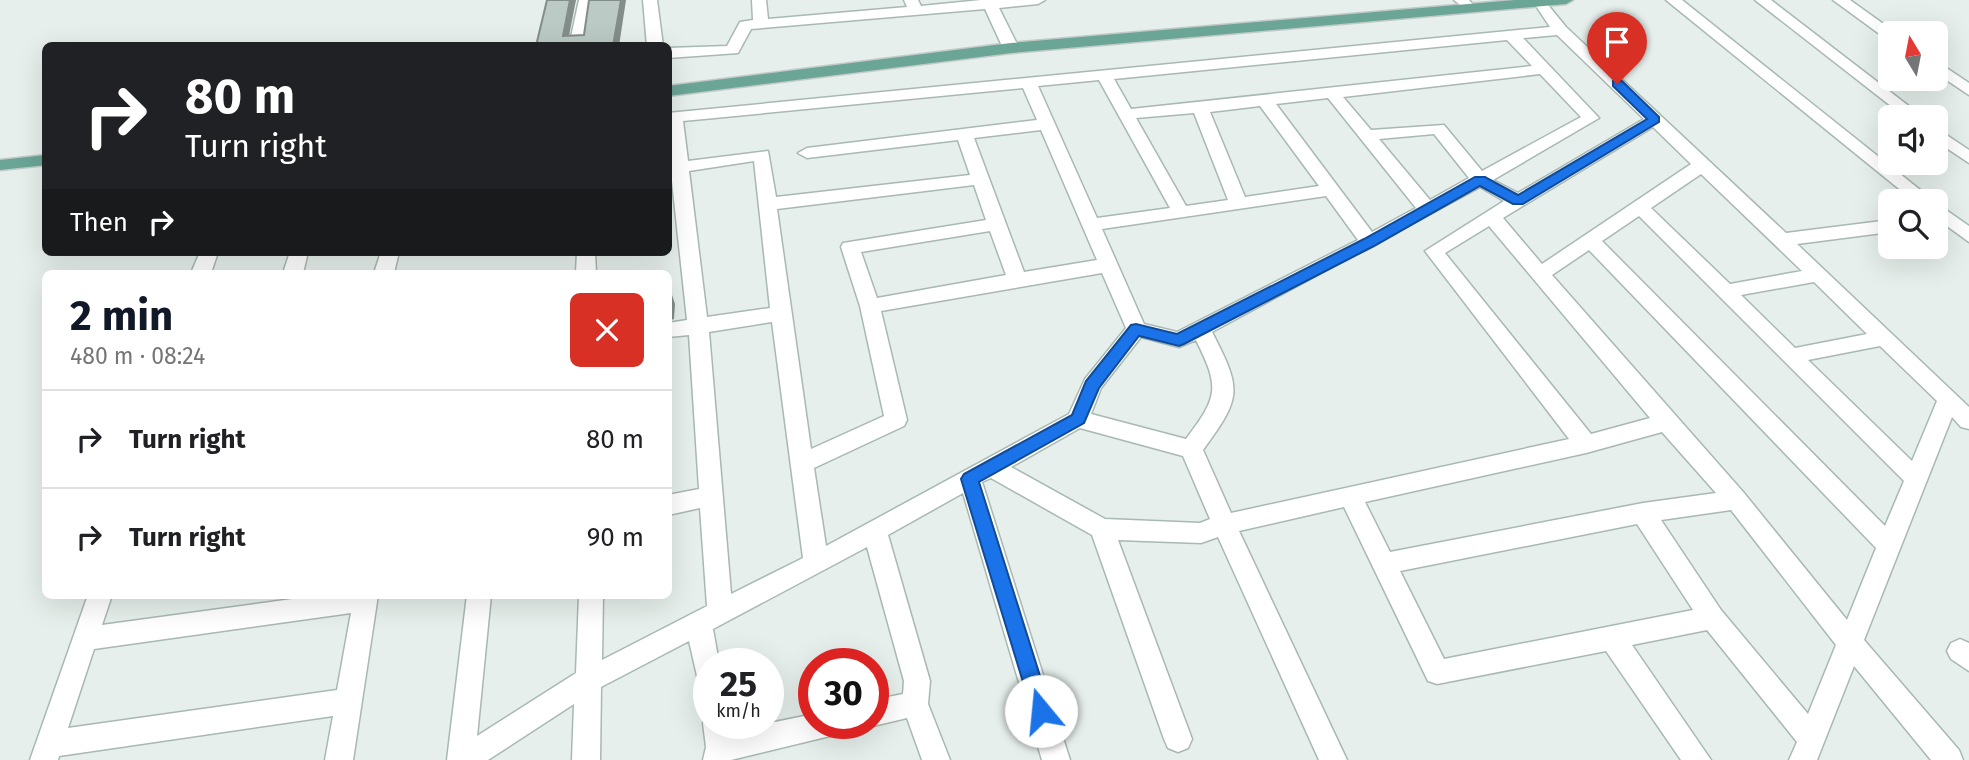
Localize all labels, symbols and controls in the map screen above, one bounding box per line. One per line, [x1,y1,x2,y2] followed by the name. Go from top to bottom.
[1587,12.0,1647,84] pin
[1878,21,1948,91] north arrow
[1878,21,1948,259] map controls
[1598,23,1636,61] icon: arrive
[185,67,295,126] text: 80 m
[70,70,161,161] icon: right
[1878,105,1948,175] button: sound
[185,127,327,165] text: Turn right
[1878,189,1948,259] button: search
[142,203,180,241] icon: right
[70,207,128,238] text: Then
[70,291,173,341] text: 2 min
[570,293,644,367] button: close
[70,342,205,370] text: 480 m · 08:24
[70,420,108,458] icon: right
[129,424,246,455] text: Turn right
[586,424,644,455] text: 80 m
[70,518,108,556] icon: right
[129,522,246,553] text: Turn right
[587,522,644,553] text: 90 m
[798,648,889,739] speed limit sign: 30
[720,663,757,705] text: 25
[1004,674,1078,748] position arrow
[716,700,761,722] text: km/h

